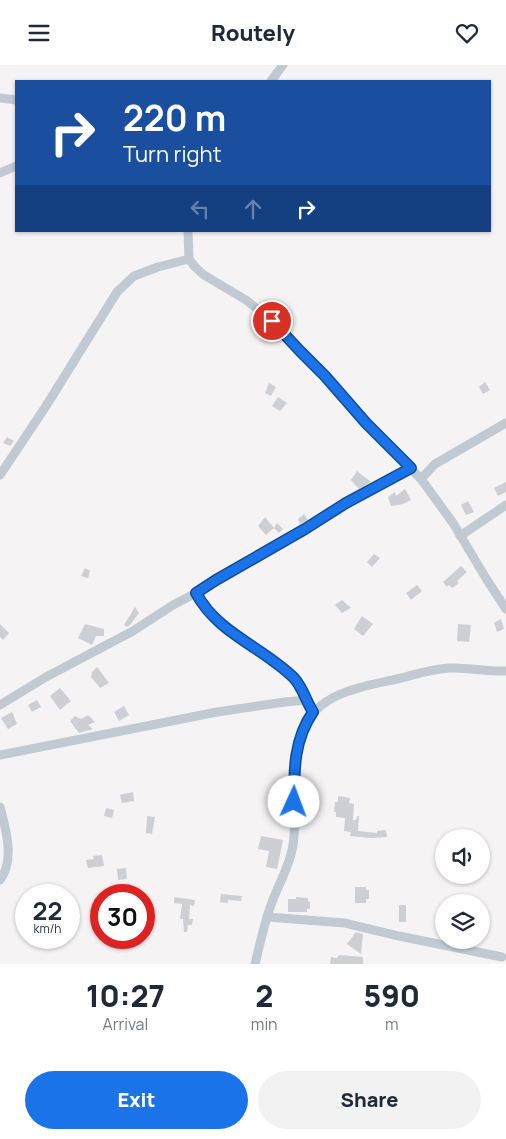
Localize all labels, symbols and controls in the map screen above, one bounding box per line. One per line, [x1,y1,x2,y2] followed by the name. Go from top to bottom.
[211,18,295,48] text: Routely
[25,19,53,47] icon: menu
[453,19,481,47] icon: heart
[123,94,226,142] text: 220 m
[40,100,105,165] icon: right
[123,139,221,169] text: Turn right
[186,195,214,223] icon: left
[239,195,267,223] icon: ahead
[292,195,320,223] icon: right
[251,300,293,342] pin
[258,307,286,335] icon: arrive
[267,775,319,827] position arrow
[435,829,490,949] map controls
[435,829,490,884] button: sound
[90,884,155,949] speed limit sign: 30
[33,893,62,928] text: 22
[435,894,490,949] button: layers
[34,920,61,937] text: km/h
[86,975,165,1016] text: 10:27
[255,975,273,1016] text: 2
[364,975,420,1016] text: 590
[103,1013,148,1035] text: Arrival
[251,1013,278,1035] text: min
[385,1013,399,1035] text: m
[25,1071,248,1129] button: Exit
[258,1071,481,1129] button: Share

